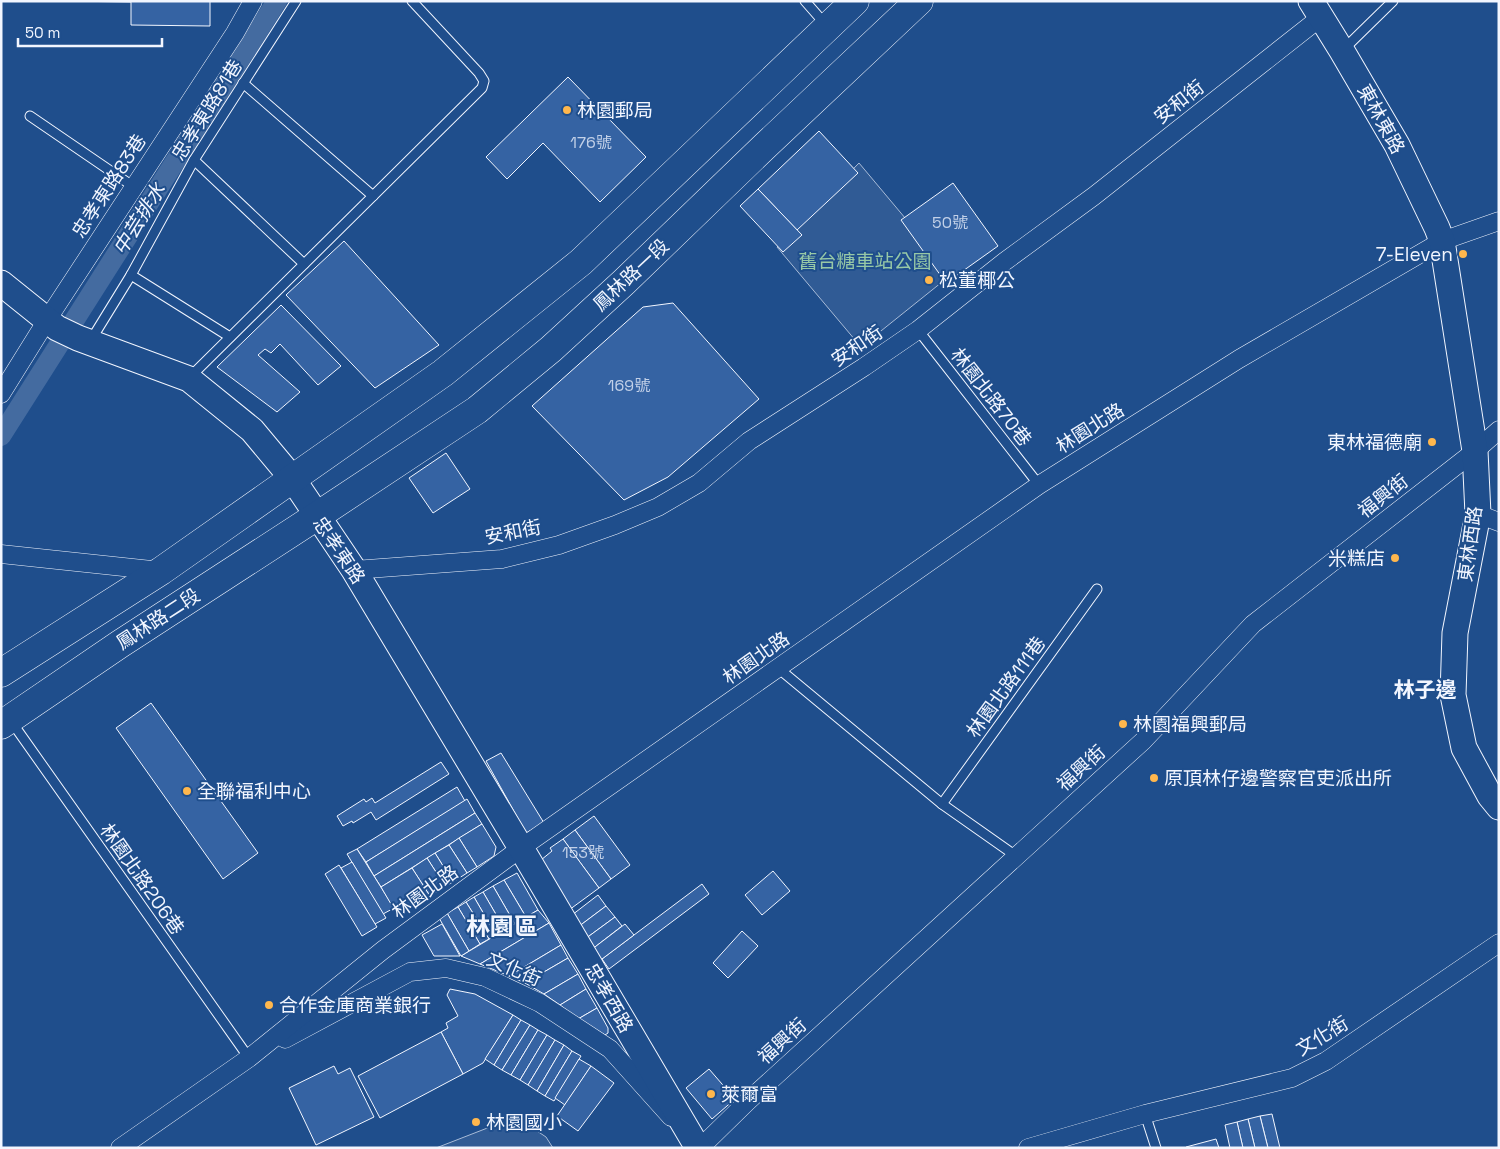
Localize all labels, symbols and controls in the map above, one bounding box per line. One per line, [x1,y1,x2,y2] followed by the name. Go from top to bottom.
[18,15,161,47] scale bar
[25,23,60,42] text: 50 m
[166,55,248,165] street label: 忠孝東路81巷
[1149,75,1209,129] street label: 安和街
[1352,80,1410,158] street label: 東林東路
[577,98,653,123] place label: 林園郵局
[561,104,573,116] marker: 林園郵局
[66,130,152,242] street label: 忠孝東路83巷
[570,132,612,153] house number: 176號
[107,177,172,260] water label: 中芸排水
[932,212,968,233] house number: 50號
[588,233,674,317] street label: 鳳林路一段
[1376,242,1453,267] place label: 7-Eleven
[1457,248,1469,260] marker: 7-Eleven
[798,249,932,274] park label: 舊台糖車站公園
[939,268,1015,293] place label: 松董椰公
[923,274,935,286] marker: 松董椰公
[826,320,888,372] street label: 安和街
[945,343,1037,451] street label: 林園北路70巷
[608,375,650,396] house number: 169號
[1051,397,1129,459] street label: 林園北路
[1327,430,1422,455] place label: 東林福德廟
[1426,436,1438,448] marker: 東林福德廟
[1353,469,1413,523] street label: 福興街
[1452,505,1488,583] street label: 東林西路
[307,512,371,588] street label: 忠孝東路
[483,514,543,550] street label: 安和街
[1328,546,1385,571] place label: 米糕店
[1389,552,1401,564] marker: 米糕店
[111,583,205,655] street label: 鳳林路二段
[718,626,794,690] street label: 林園北路
[961,632,1051,742] street label: 林園北路111巷
[1394,676,1457,703] district label: 林子邊
[1133,712,1247,737] place label: 林園福興郵局
[1117,718,1129,730] marker: 林園福興郵局
[1051,740,1111,796] street label: 福興街
[1164,766,1392,791] place label: 原頂林仔邊警察官吏派出所
[1148,772,1160,784] marker: 原頂林仔邊警察官吏派出所
[197,779,311,804] place label: 全聯福利中心
[181,785,193,797] marker: 全聯福利中心
[94,818,190,940] street label: 林園北路206巷
[562,842,604,863] house number: 153號
[387,860,463,924] street label: 林園北路
[466,911,538,942] district label: 林園區
[483,946,545,992] street label: 文化街
[579,959,639,1037] street label: 忠孝西路
[279,993,431,1018] place label: 合作金庫商業銀行
[263,999,275,1011] marker: 合作金庫商業銀行
[1291,1011,1353,1061] street label: 文化街
[752,1013,812,1069] street label: 福興街
[721,1082,778,1107] place label: 萊爾富
[705,1088,717,1100] marker: 萊爾富
[486,1110,562,1135] place label: 林園國小
[470,1116,482,1128] marker: 林園國小

